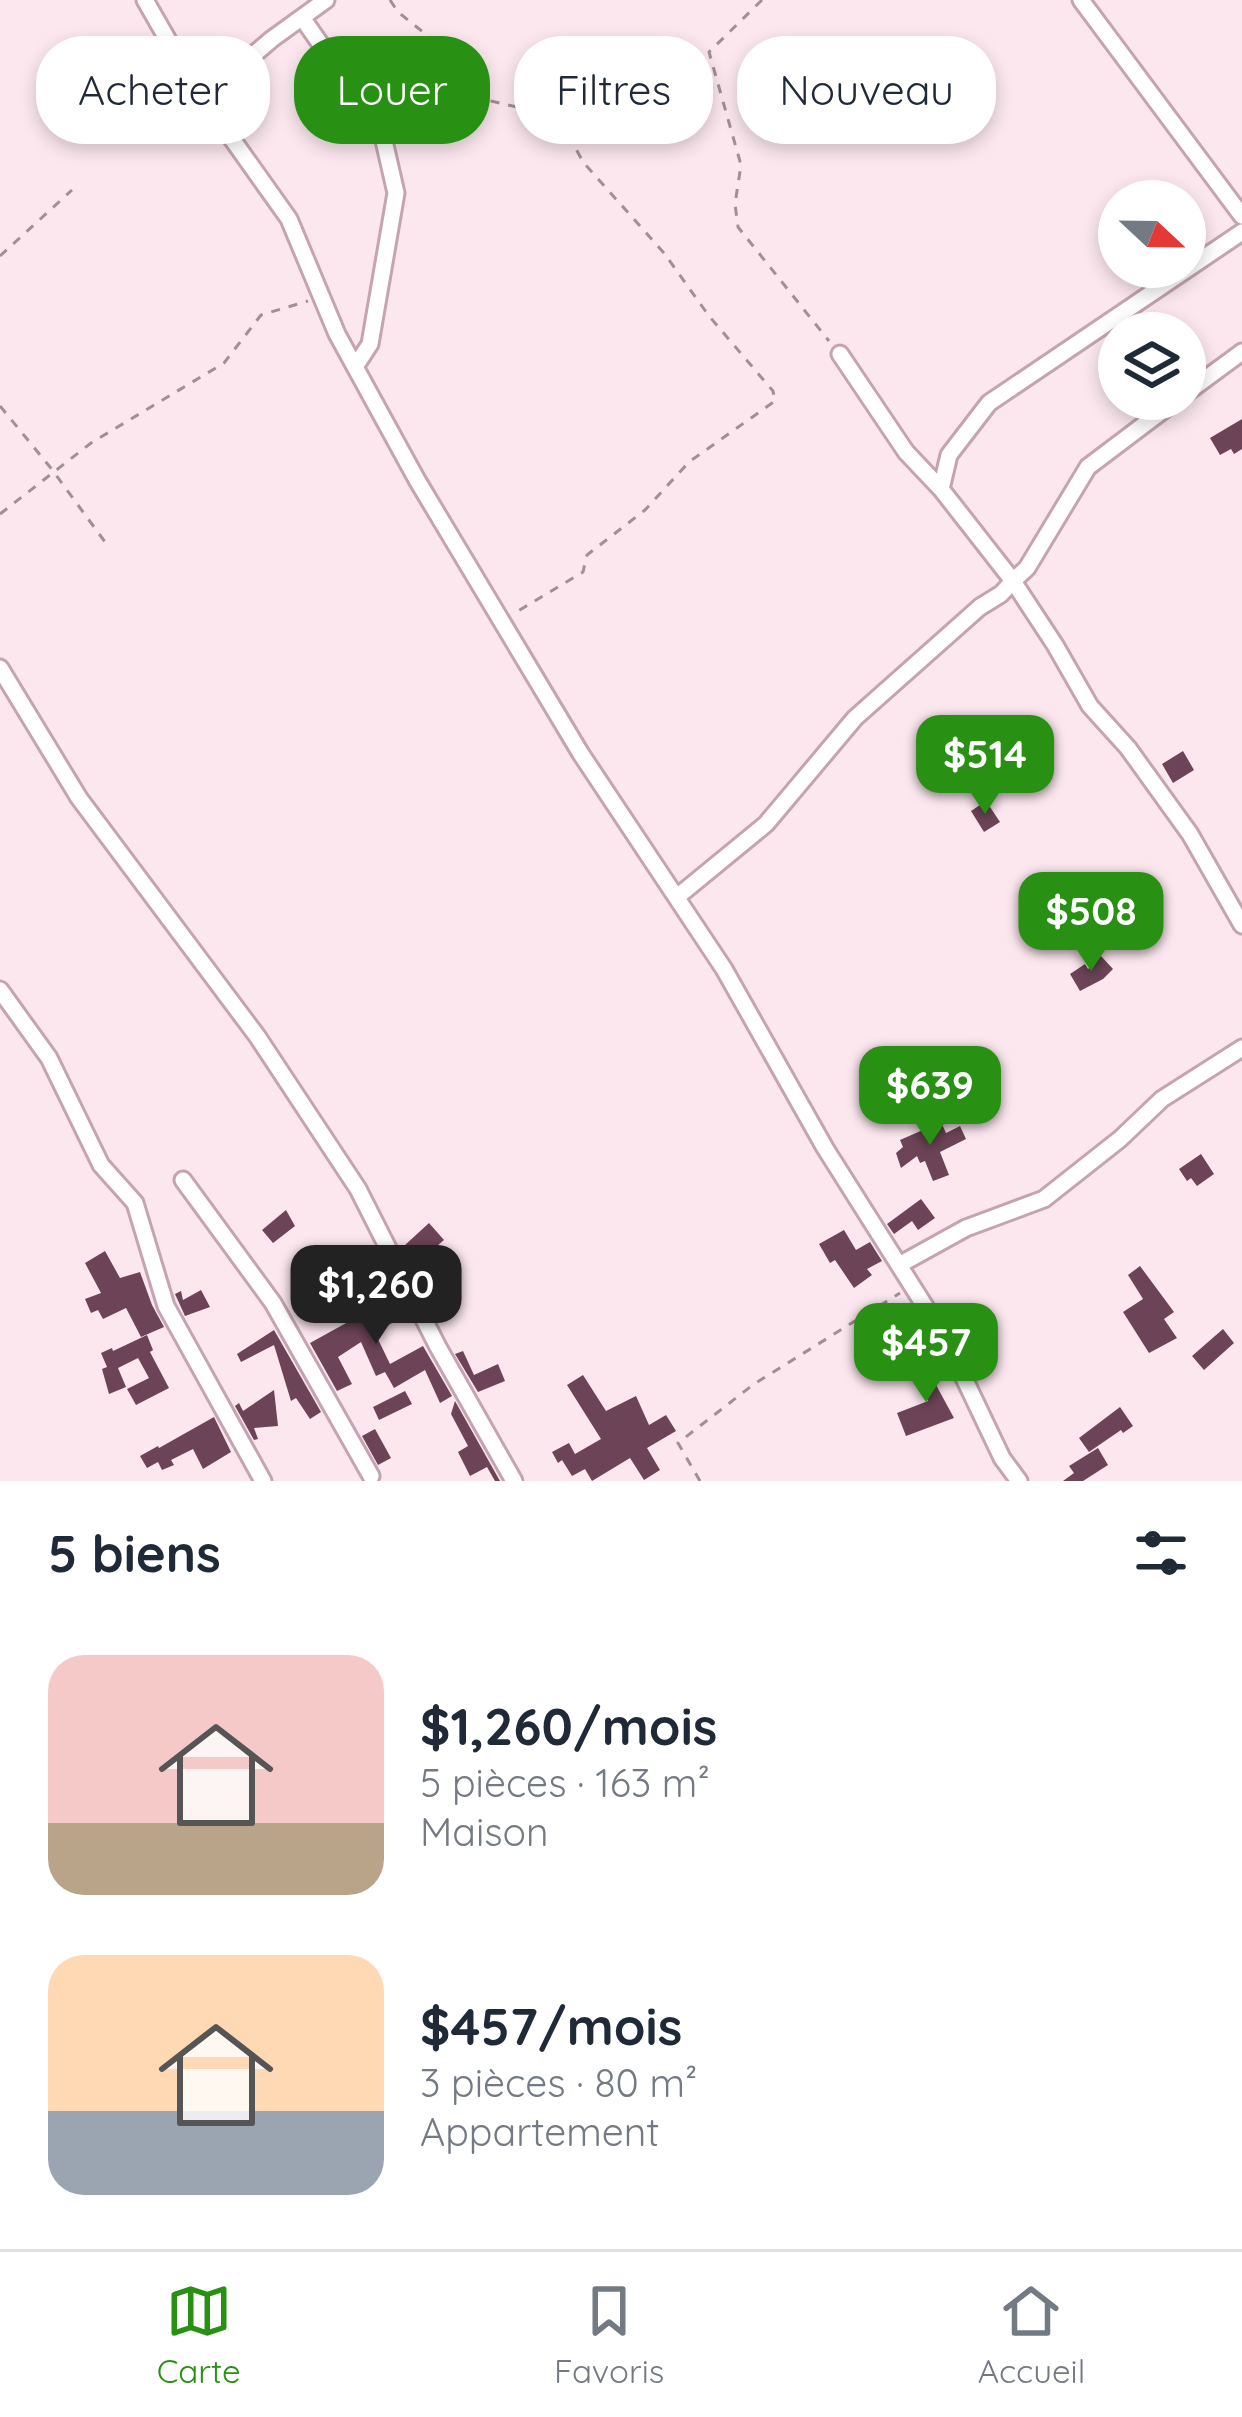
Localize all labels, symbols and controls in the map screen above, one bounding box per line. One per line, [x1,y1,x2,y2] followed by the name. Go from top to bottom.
[36,36,270,144] chip: Acheter
[294,36,490,144] chip: Louer
[514,36,713,144] chip: Filtres
[737,36,996,144] chip: Nouveau
[1098,180,1206,288] north arrow
[1098,180,1206,420] map controls
[1098,312,1206,420] button: layers
[914,715,1056,817] pin: $514
[943,729,1027,778] text: $514
[1020,872,1162,974] pin: $508
[1045,886,1137,935] text: $508
[859,1046,1001,1148] pin: $639
[886,1060,974,1109] text: $639
[278,1245,474,1347] pin: $1,260
[318,1259,434,1308] text: $1,260
[855,1303,997,1405] pin: $457
[881,1317,971,1366] text: $457
[1128,1520,1194,1586] icon: filters
[48,1521,221,1585] text: 5 biens
[420,1694,717,1758] text: $1,260/mois
[144,1703,288,1847] icon: home
[420,1758,710,1807] text: 5 pièces · 163 m²
[420,1807,549,1856] text: Maison
[420,1994,682,2058] text: $457/mois
[144,2003,288,2147] icon: home
[420,2058,697,2107] text: 3 pièces · 80 m²
[420,2107,660,2156] text: Appartement
[157,2278,241,2391] tab: Carte
[554,2278,664,2391] tab: Favoris
[978,2278,1085,2391] tab: Accueil

